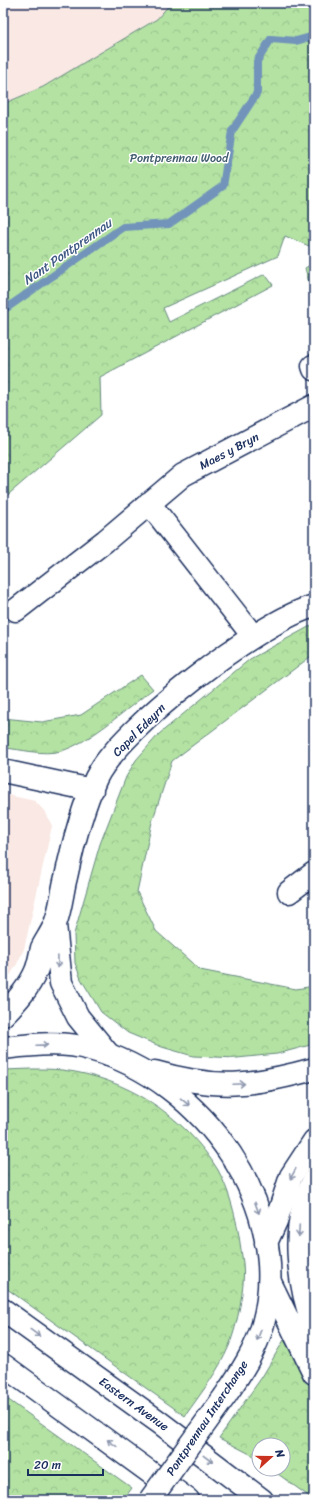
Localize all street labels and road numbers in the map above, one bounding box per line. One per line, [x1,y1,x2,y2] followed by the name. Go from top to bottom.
[195,426,263,476] street label: Maes y Bryn
[107,697,172,762] street label: Capel Edeyrn
[160,1356,254,1480] street label: Pontprennau Interchange
[94,1371,174,1437] street label: Eastern Avenue

